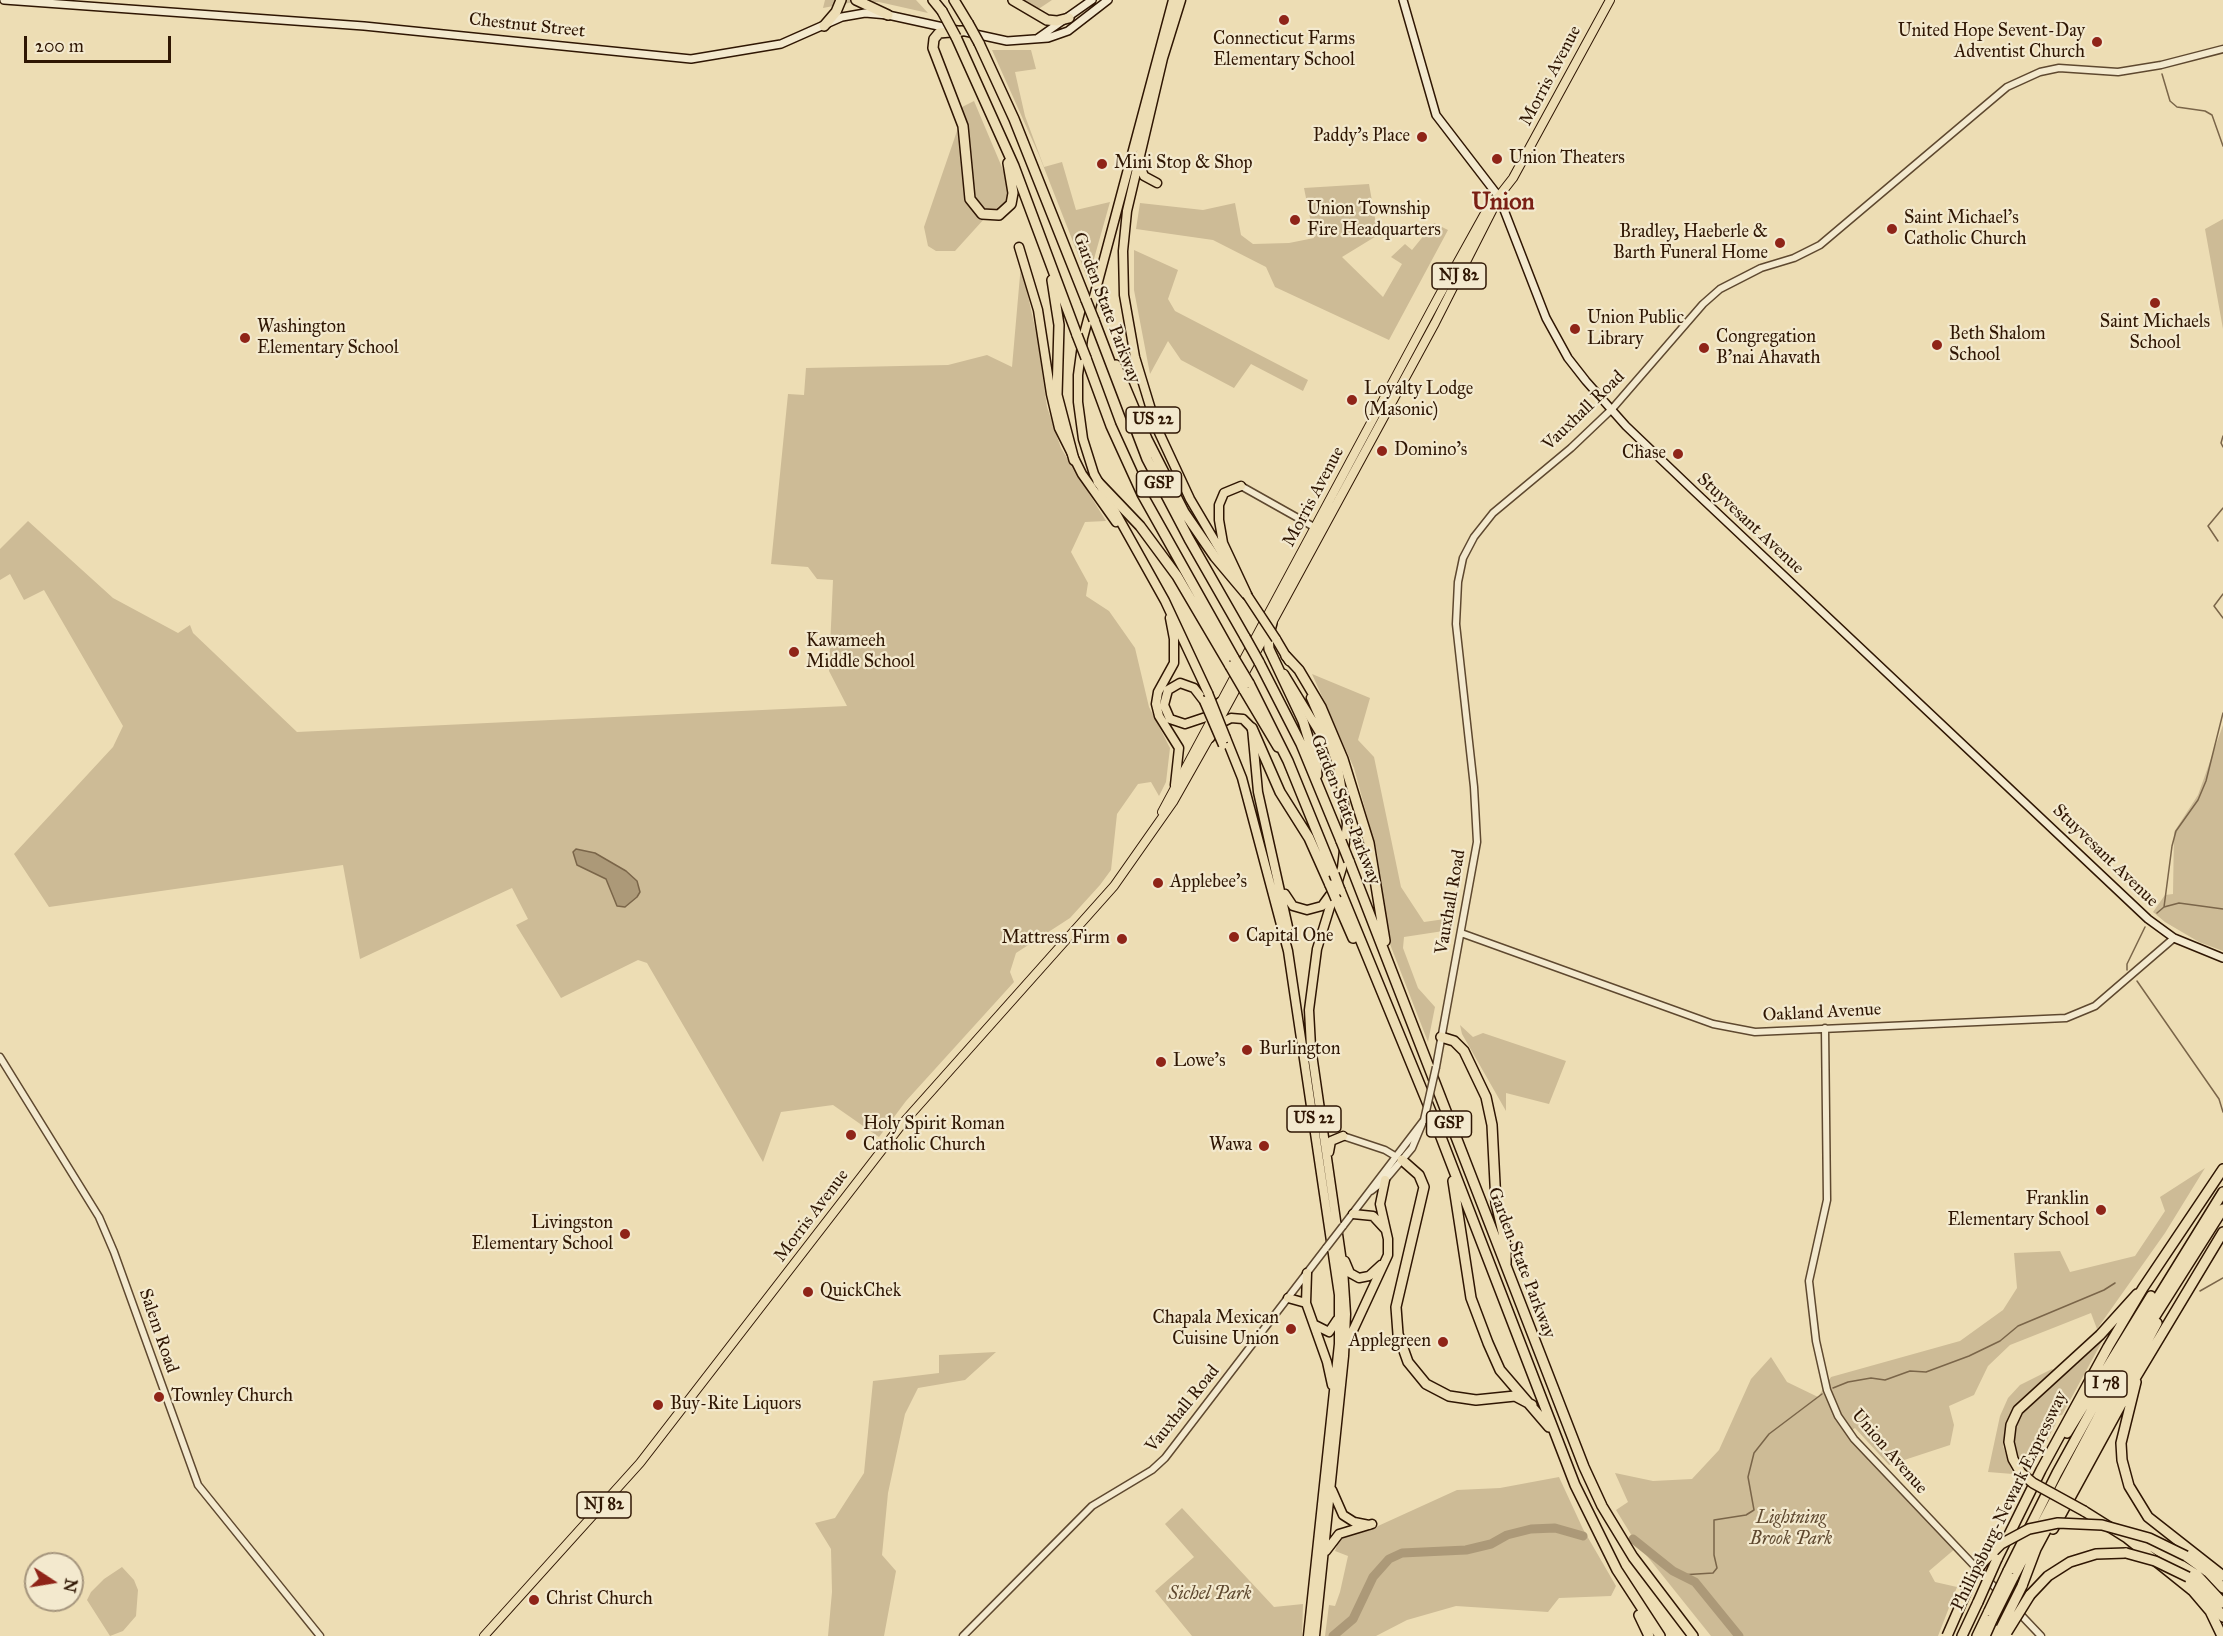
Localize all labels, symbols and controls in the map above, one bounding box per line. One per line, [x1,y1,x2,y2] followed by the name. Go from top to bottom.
[468,9,586,43] street label: Chestnut Street
[1277,13,1291,27] marker: Connecticut Farms Elementary School
[1898,21,2085,63] place label: United Hope Sevent-Day Adventist Church
[1516,22,1586,130] street label: Morris Avenue
[27,24,174,62] scale bar
[1213,29,1355,72] place label: Connecticut Farms Elementary School
[35,35,84,57] text: 200 m
[2090,35,2104,49] marker: United Hope Sevent-Day Adventist Church
[1313,126,1410,148] place label: Paddy's Place
[1415,130,1429,144] marker: Paddy's Place
[1509,148,1625,170] place label: Union Theaters
[1490,152,1504,166] marker: Union Theaters
[1114,153,1253,175] place label: Mini Stop & Shop
[1095,157,1109,171] marker: Mini Stop & Shop
[1471,189,1535,217] district label: Union
[1307,199,1441,242] place label: Union Township Fire Headquarters
[1904,208,2027,250] place label: Saint Michael's Catholic Church
[1288,213,1302,227] marker: Union Township Fire Headquarters
[1613,222,1768,264] place label: Bradley, Haeberle & Barth Funeral Home
[1885,222,1899,236] marker: Saint Michael's Catholic Church
[1067,230,1145,386] street label: Garden State Parkway
[1773,236,1787,250] marker: Bradley, Haeberle & Barth Funeral Home
[1432,263,1486,289] road number: NJ 82
[2148,296,2162,310] marker: Saint Michaels School
[1587,308,1684,350] place label: Union Public Library
[2100,312,2210,354] place label: Saint Michaels School
[257,317,399,360] place label: Washington Elementary School
[1568,322,1582,336] marker: Union Public Library
[1949,324,2046,366] place label: Beth Shalom School
[1716,327,1820,370] place label: Congregation B'nai Ahavath
[238,331,252,345] marker: Washington Elementary School
[1930,338,1944,352] marker: Beth Shalom School
[1697,341,1711,355] marker: Congregation B'nai Ahavath
[1538,366,1630,456] street label: Vauxhall Road
[1364,379,1473,422] place label: Loyalty Lodge (Masonic)
[1345,393,1359,407] marker: Loyalty Lodge (Masonic)
[1126,407,1180,433] road number: US 22
[1394,440,1467,462] place label: Domino's
[1279,443,1349,551] street label: Morris Avenue
[1622,443,1666,465] place label: Chase
[1375,444,1389,458] marker: Domino's
[1671,447,1685,461] marker: Chase
[1692,469,1808,579] street label: Stuyvesant Avenue
[1136,471,1182,497] road number: GSP
[806,631,915,674] place label: Kawameeh Middle School
[787,645,801,659] marker: Kawameeh Middle School
[1305,732,1385,888] street label: Garden State Parkway
[2048,800,2162,912] street label: Stuyvesant Avenue
[1431,848,1471,956] street label: Vauxhall Road
[1170,872,1247,894] place label: Applebee's
[1151,876,1165,890] marker: Applebee's
[1246,926,1333,948] place label: Capital One
[1001,928,1110,950] place label: Mattress Firm
[1227,930,1241,944] marker: Capital One
[1115,932,1129,946] marker: Mattress Firm
[1762,999,1882,1027] street label: Oakland Avenue
[1259,1039,1340,1061] place label: Burlington
[1240,1043,1254,1057] marker: Burlington
[1173,1051,1225,1073] place label: Lowe's
[1154,1055,1168,1069] marker: Lowe's
[1287,1106,1341,1132] road number: US 22
[1426,1111,1472,1137] road number: GSP
[863,1114,1005,1156] place label: Holy Spirit Roman Catholic Church
[844,1128,858,1142] marker: Holy Spirit Roman Catholic Church
[1209,1135,1252,1157] place label: Wawa
[1257,1139,1271,1153] marker: Wawa
[770,1165,854,1267] street label: Morris Avenue
[1482,1185,1560,1341] street label: Garden State Parkway
[1947,1189,2089,1232] place label: Franklin Elementary School
[2094,1203,2108,1217] marker: Franklin Elementary School
[471,1213,613,1256] place label: Livingston Elementary School
[618,1227,632,1241] marker: Livingston Elementary School
[820,1281,901,1303] place label: QuickChek
[801,1285,815,1299] marker: QuickChek
[134,1286,182,1376] street label: Salem Road
[1153,1308,1279,1350] place label: Chapala Mexican Cuisine Union
[1284,1322,1298,1336] marker: Chapala Mexican Cuisine Union
[1349,1331,1431,1353] place label: Applegreen
[1436,1335,1450,1349] marker: Applegreen
[1141,1361,1225,1457] street label: Vauxhall Road
[2085,1371,2127,1397] road number: I 78
[171,1386,293,1408] place label: Townley Church
[1947,1388,2073,1614] street label: Phillipsburg-Newark Expressway
[152,1390,166,1404] marker: Townley Church
[670,1394,801,1416] place label: Buy-Rite Liquors
[651,1398,665,1412] marker: Buy-Rite Liquors
[1846,1405,1932,1499] street label: Union Avenue
[577,1492,631,1518] road number: NJ 82
[1750,1508,1832,1550] park label: Lightning Brook Park
[24,1552,84,1612] north arrow
[59,1577,81,1594] text: N
[1168,1584,1252,1606] park label: Sichel Park
[546,1589,653,1611] place label: Christ Church
[527,1593,541,1607] marker: Christ Church

